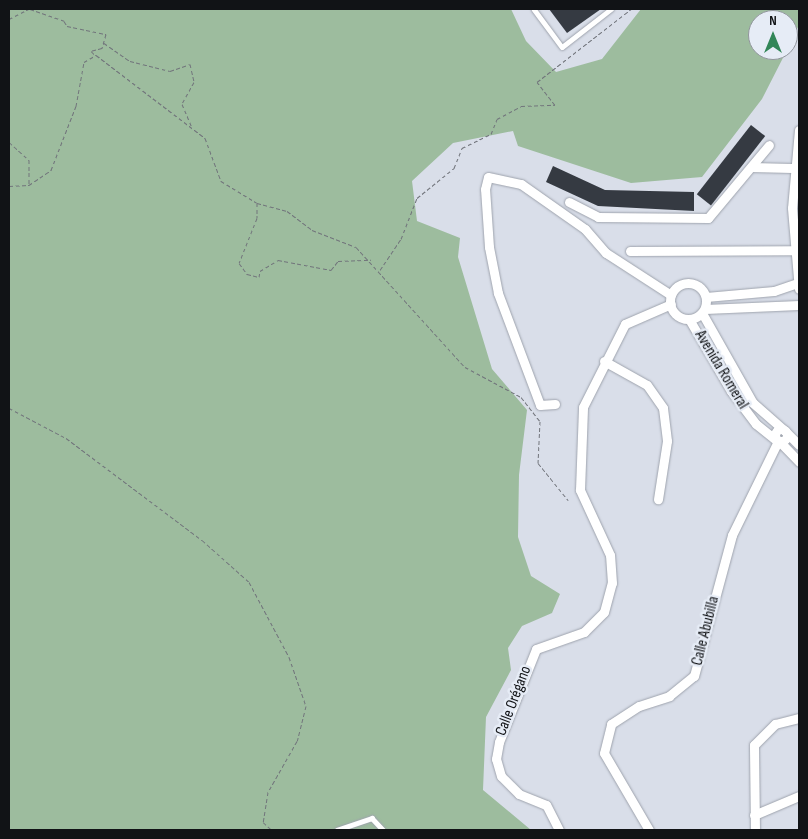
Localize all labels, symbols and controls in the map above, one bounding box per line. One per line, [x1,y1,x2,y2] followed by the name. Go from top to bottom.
[748,10,798,60] north arrow
[769,12,777,29] text: N
[690,327,752,413] street label: Avenida Romeral
[688,594,724,668] street label: Calle Abubilla
[492,663,536,739] street label: Calle Orégano

